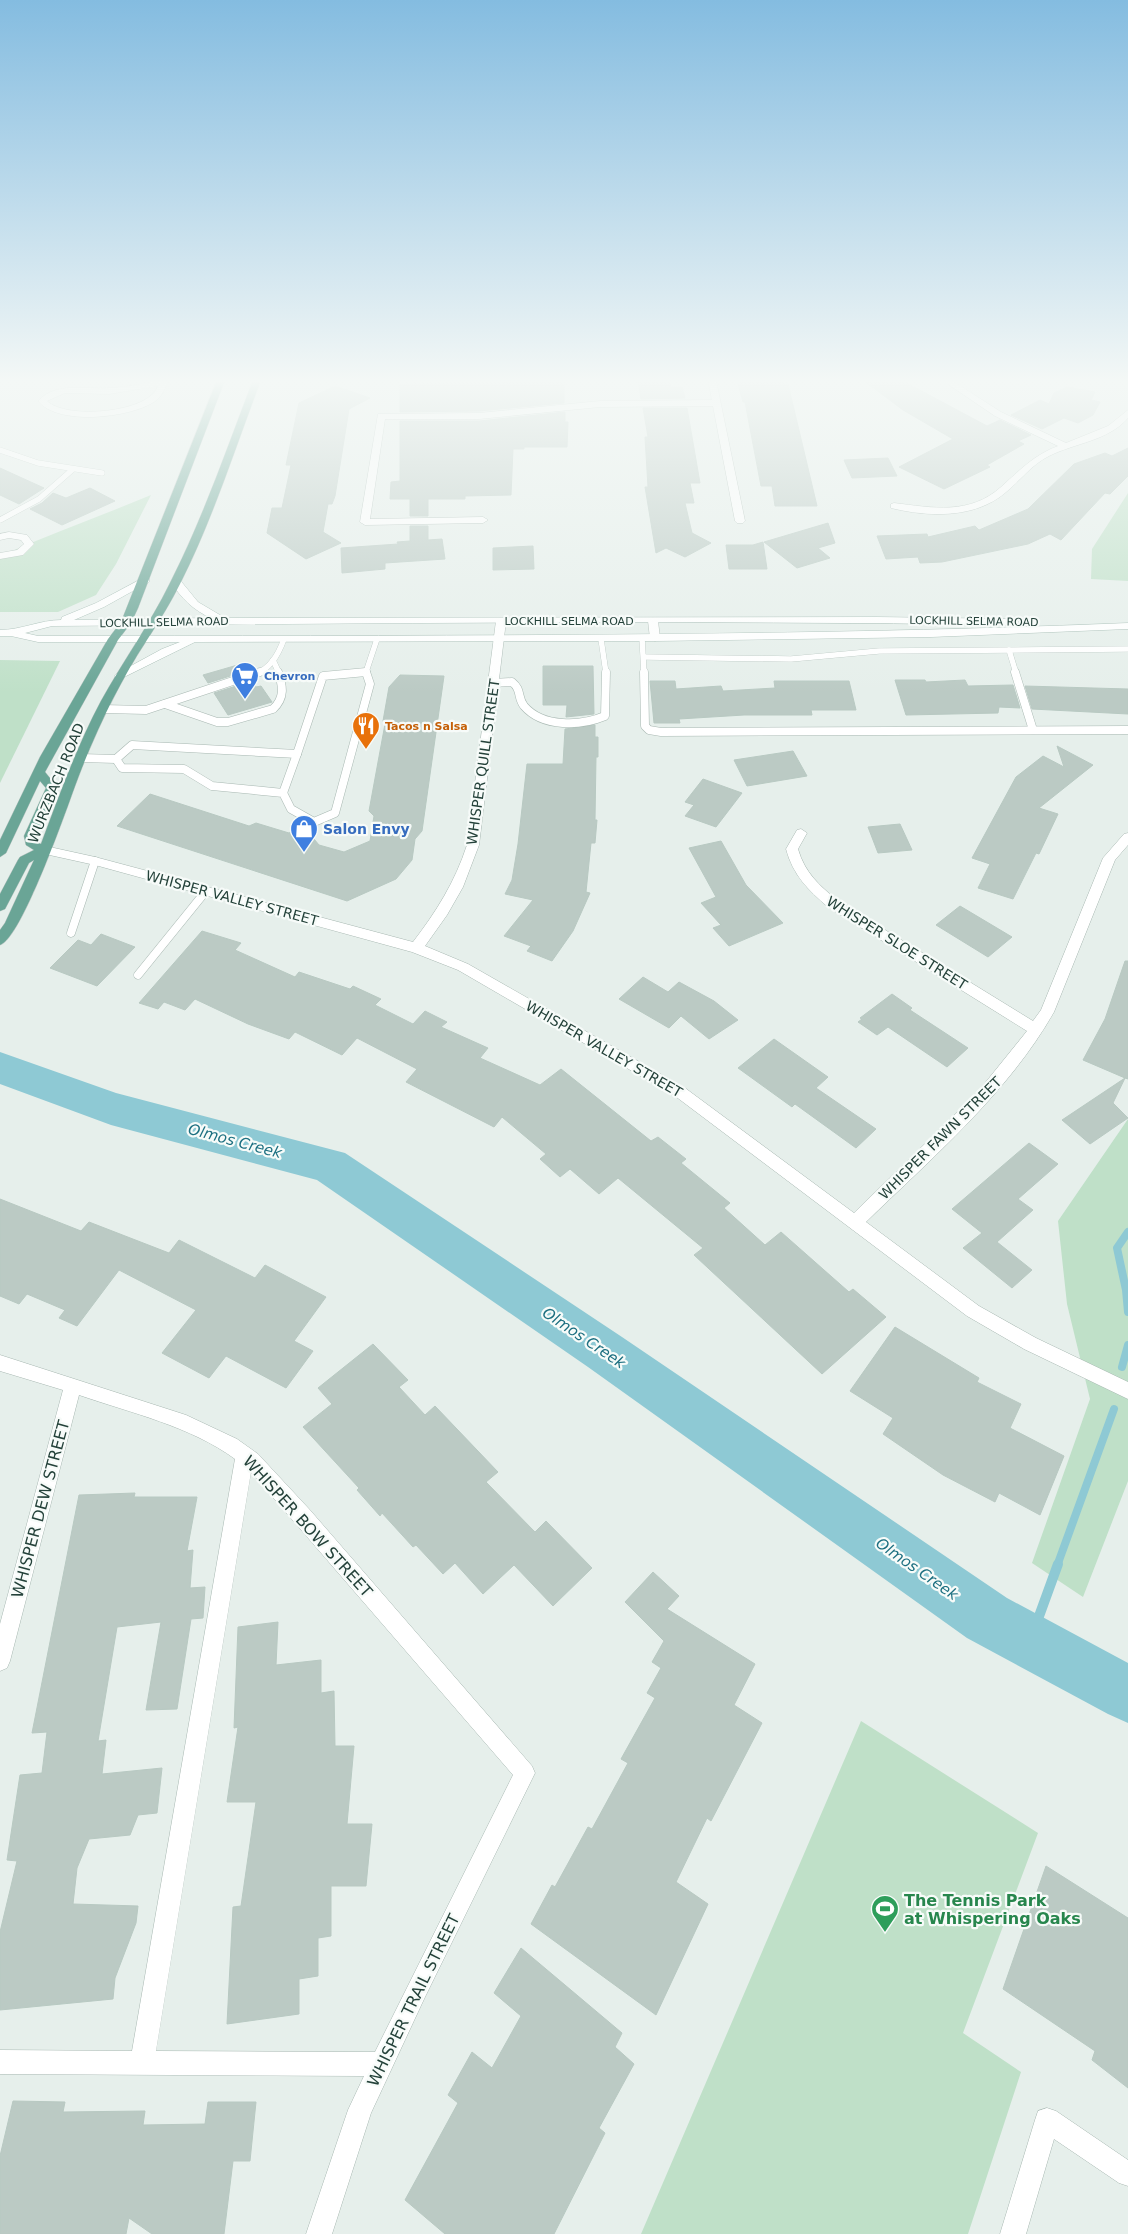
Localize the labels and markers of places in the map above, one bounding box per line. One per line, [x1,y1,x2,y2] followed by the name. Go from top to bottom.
[230,661,260,700] supermarket icon: Chevron
[264,670,315,683] place label: Chevron
[351,711,381,750] restaurant icon: Tacos n Salsa
[385,720,468,733] place label: Tacos n Salsa
[289,814,319,853] shop icon: Salon Envy
[323,821,410,837] place label: Salon Envy
[904,1891,1081,1928] place label: The Tennis Park at Whispering Oaks
[870,1894,900,1933] sports icon: The Tennis Park at Whispering Oaks

